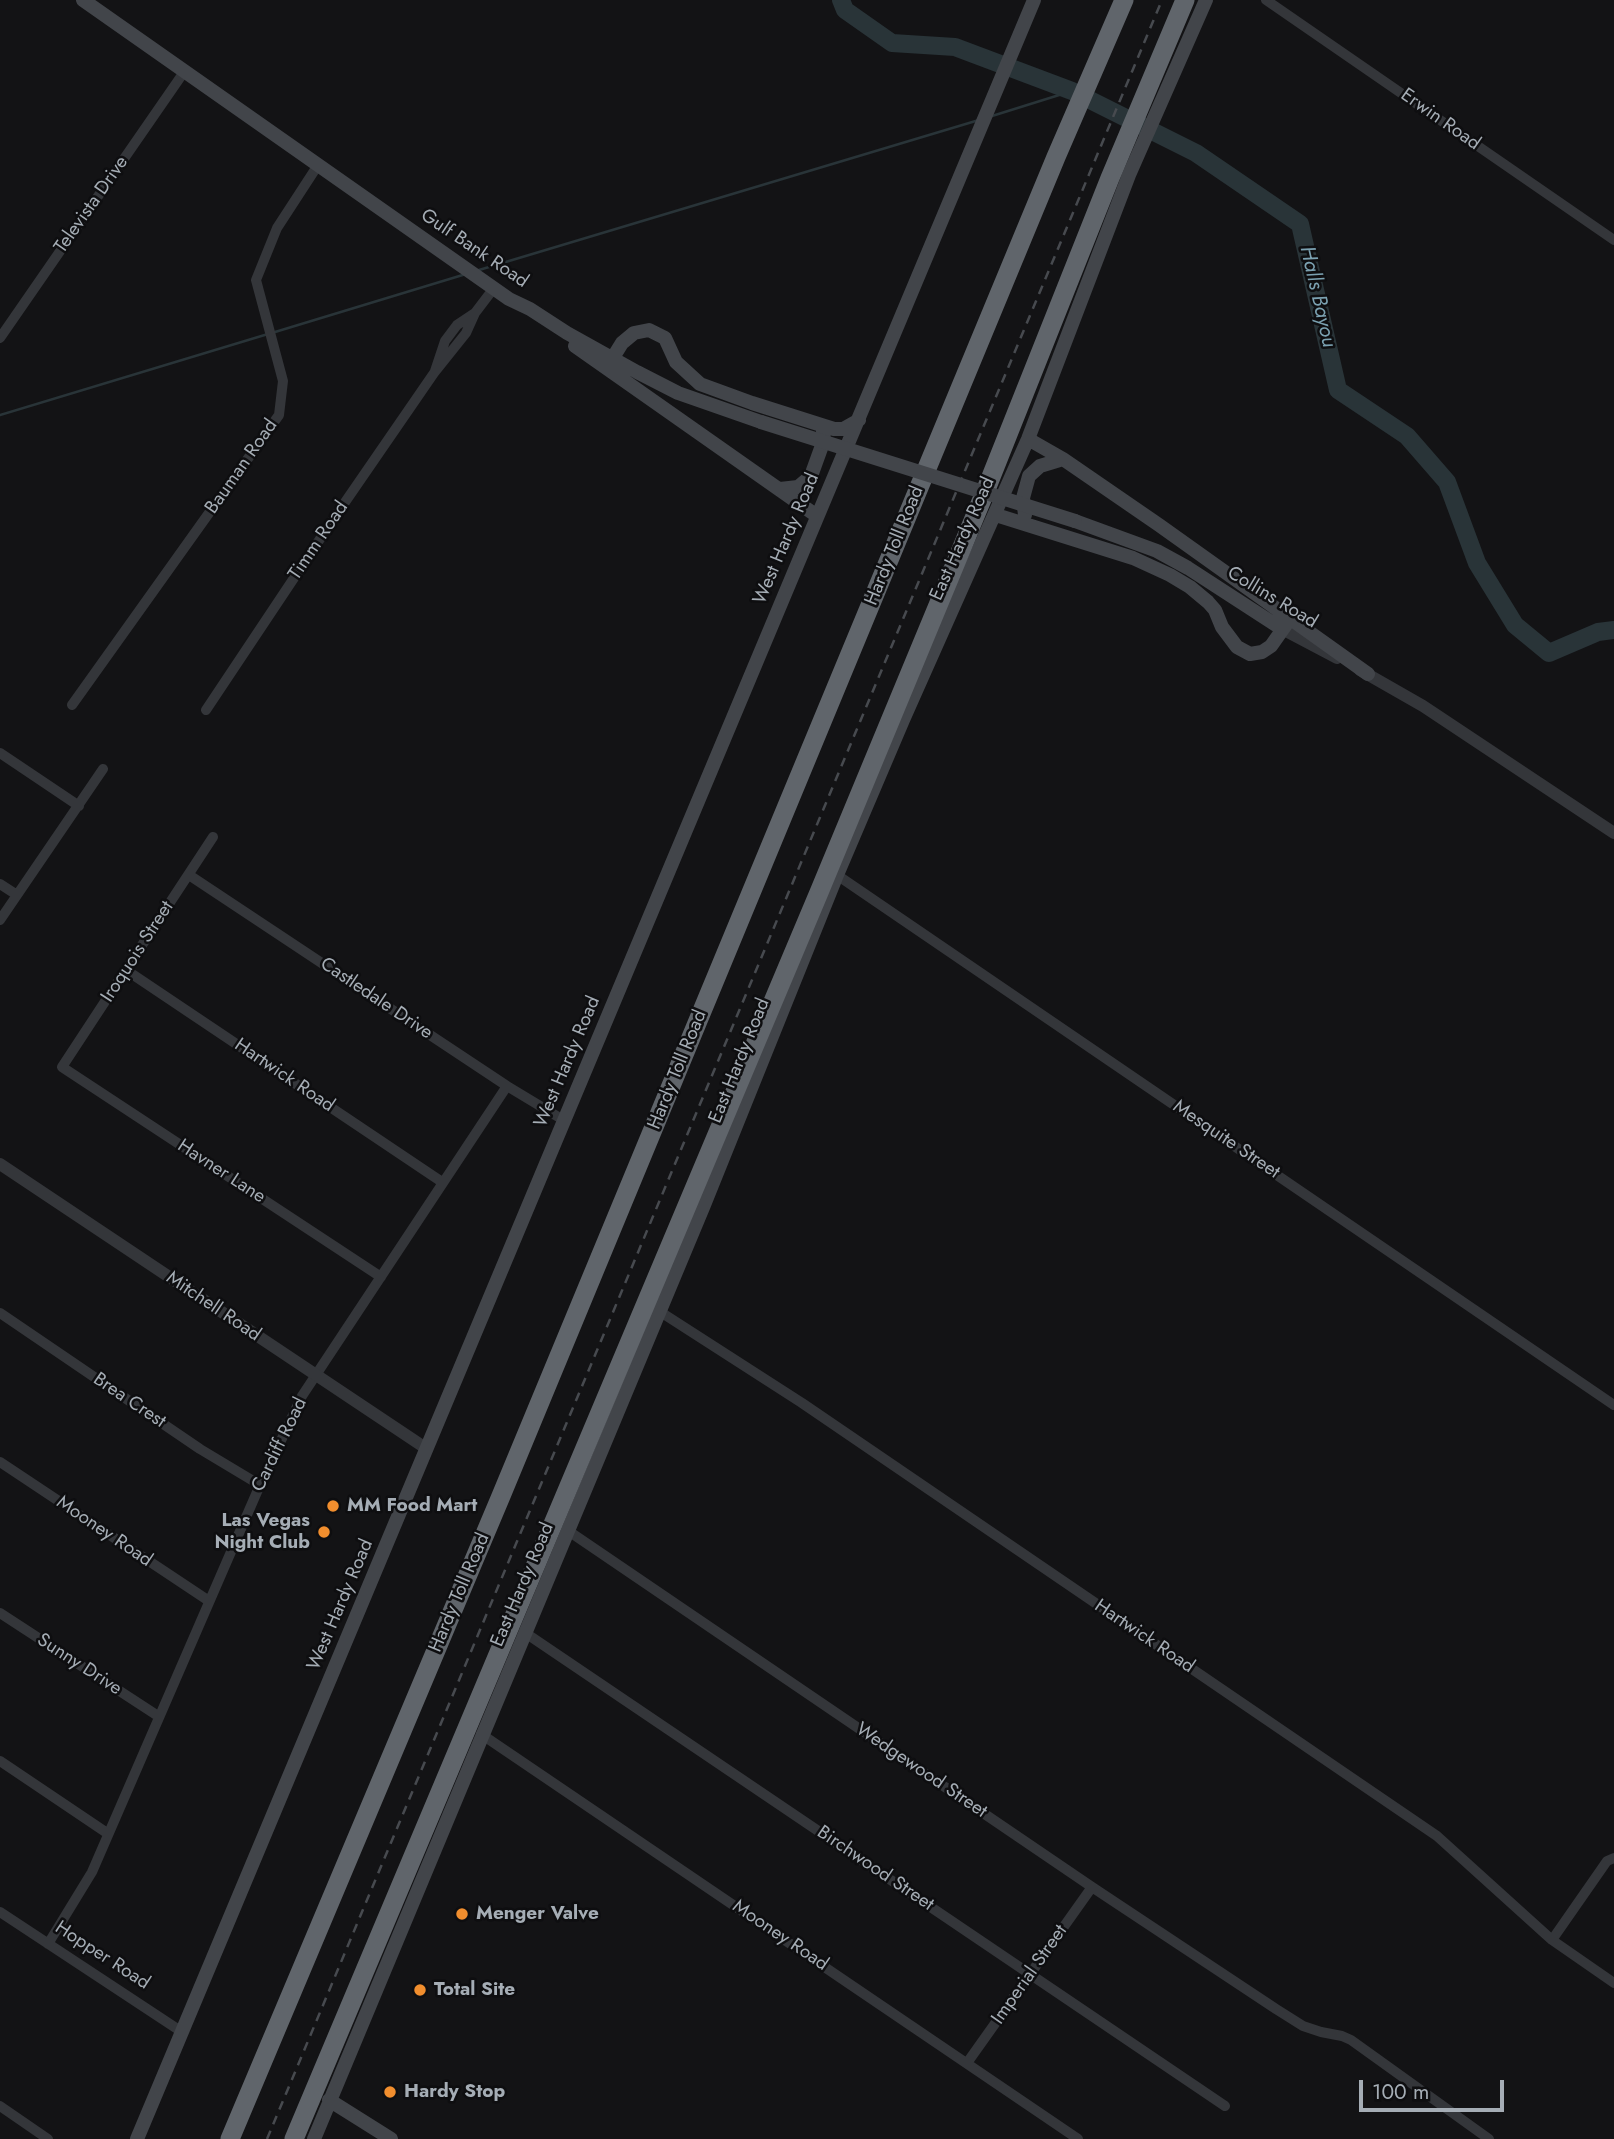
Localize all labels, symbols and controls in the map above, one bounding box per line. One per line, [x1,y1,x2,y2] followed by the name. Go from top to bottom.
[1396,84,1484,156] street label: Erwin Road
[50,152,134,258] street label: Televista Drive
[416,205,532,293] street label: Gulf Bank Road
[1293,244,1341,350] water label: Halls Bayou
[201,415,283,519] street label: Bauman Road
[749,470,825,608] street label: West Hardy Road
[926,474,1000,604] street label: East Hardy Road
[861,483,929,609] street label: Hardy Toll Road
[284,497,354,585] street label: Timm Road
[1223,562,1321,634] street label: Collins Road
[97,897,179,1007] street label: Iroquois Street
[315,953,437,1045] street label: Castledale Drive
[530,993,606,1131] street label: West Hardy Road
[705,995,775,1127] street label: East Hardy Road
[644,1007,712,1133] street label: Hardy Toll Road
[230,1034,338,1118] street label: Hartwick Road
[1168,1096,1284,1184] street label: Mesquite Street
[173,1135,269,1209] street label: Havner Lane
[161,1267,265,1347] street label: Mitchell Road
[88,1368,170,1434] street label: Brea Crest
[247,1394,313,1496] street label: Cardiff Road
[52,1492,156,1572] street label: Mooney Road
[347,1495,477,1517] place label: MM Food Mart
[325,1498,341,1514] marker: MM Food Mart
[214,1510,310,1554] place label: Las Vegas Night Club
[487,1520,559,1650] street label: East Hardy Road
[316,1524,332,1540] marker: Las Vegas Night Club
[425,1530,495,1656] street label: Hardy Toll Road
[303,1536,379,1674] street label: West Hardy Road
[1090,1595,1198,1679] street label: Hartwick Road
[32,1629,126,1701] street label: Sunny Drive
[851,1719,991,1823] street label: Wedgewood Street
[812,1822,938,1916] street label: Birchwood Street
[728,1896,832,1976] street label: Mooney Road
[476,1903,599,1925] place label: Menger Valve
[454,1906,470,1922] marker: Menger Valve
[50,1917,154,1995] street label: Hopper Road
[987,1921,1073,2029] street label: Imperial Street
[434,1979,515,2001] place label: Total Site
[412,1982,428,1998] marker: Total Site
[1362,2066,1507,2110] scale bar
[1372,2077,1429,2107] text: 100 m
[404,2081,505,2103] place label: Hardy Stop
[382,2084,398,2100] marker: Hardy Stop

